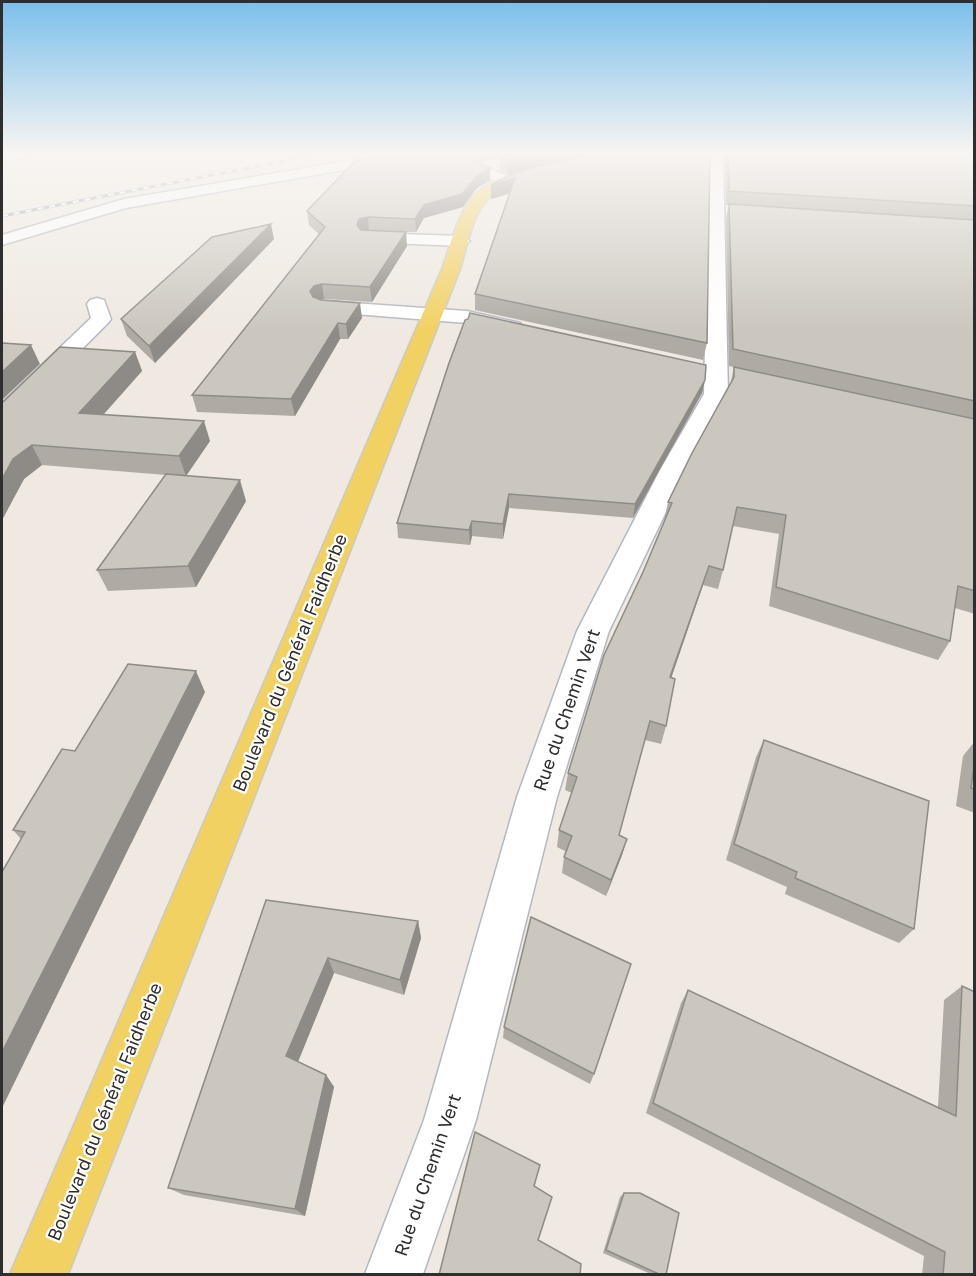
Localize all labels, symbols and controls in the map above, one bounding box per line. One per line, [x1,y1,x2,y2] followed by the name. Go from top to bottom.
[227,530,351,795] street label: Boulevard du Général Faidherbe
[528,626,604,794] street label: Rue du Chemin Vert
[42,979,166,1244] street label: Boulevard du Général Faidherbe
[389,1091,465,1259] street label: Rue du Chemin Vert

